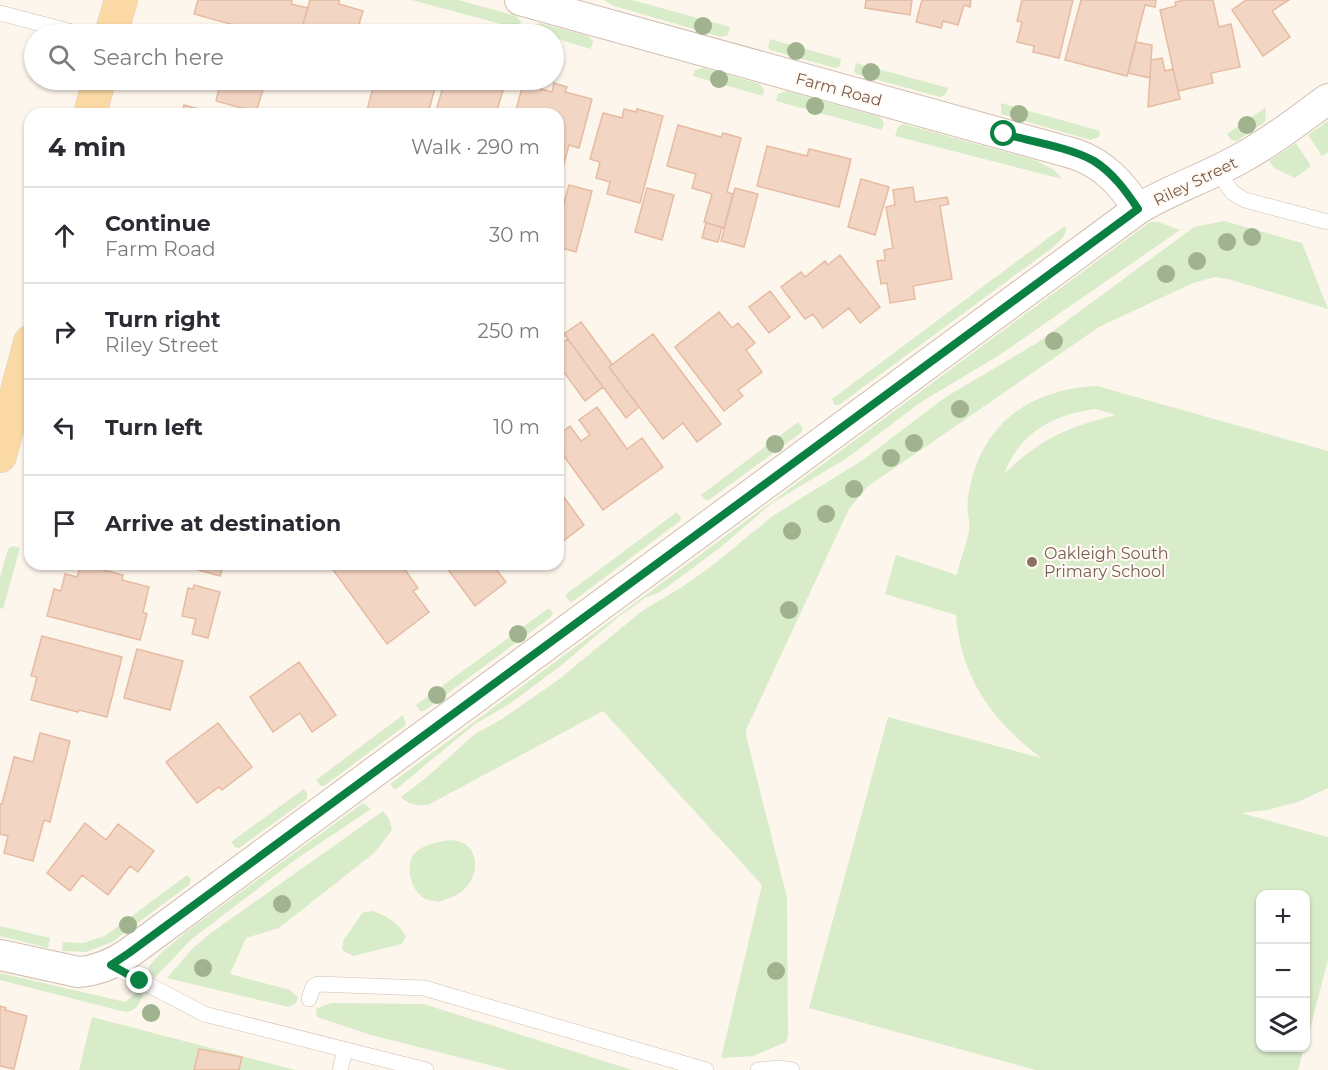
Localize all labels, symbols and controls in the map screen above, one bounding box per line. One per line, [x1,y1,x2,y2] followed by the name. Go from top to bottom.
[24,24,564,90] search box
[45,41,78,74] icon: search
[93,44,224,71] text: Search here
[794,69,884,110] street label: Farm Road
[990,120,1016,146] route start
[48,131,126,163] text: 4 min
[411,135,540,159] text: Walk · 290 m
[1150,153,1241,210] street label: Riley Street
[105,210,211,237] text: Continue
[48,219,81,252] icon: ahead
[489,223,540,247] text: 30 m
[105,237,216,261] text: Farm Road
[105,306,220,333] text: Turn right
[48,315,81,348] icon: right
[478,319,540,343] text: 250 m
[105,333,219,357] text: Riley Street
[48,411,81,444] icon: left
[105,414,203,441] text: Turn left
[493,415,540,439] text: 10 m
[48,507,81,540] icon: arrive
[105,510,341,537] text: Arrive at destination
[1044,544,1169,581] place label: Oakleigh South Primary School
[1025,555,1039,569] marker: Oakleigh South Primary School
[1256,890,1310,1052] map controls
[1256,890,1310,944] button: +
[1256,944,1310,998] button: −
[126,967,152,993] route end
[1256,998,1310,1052] button: layers

